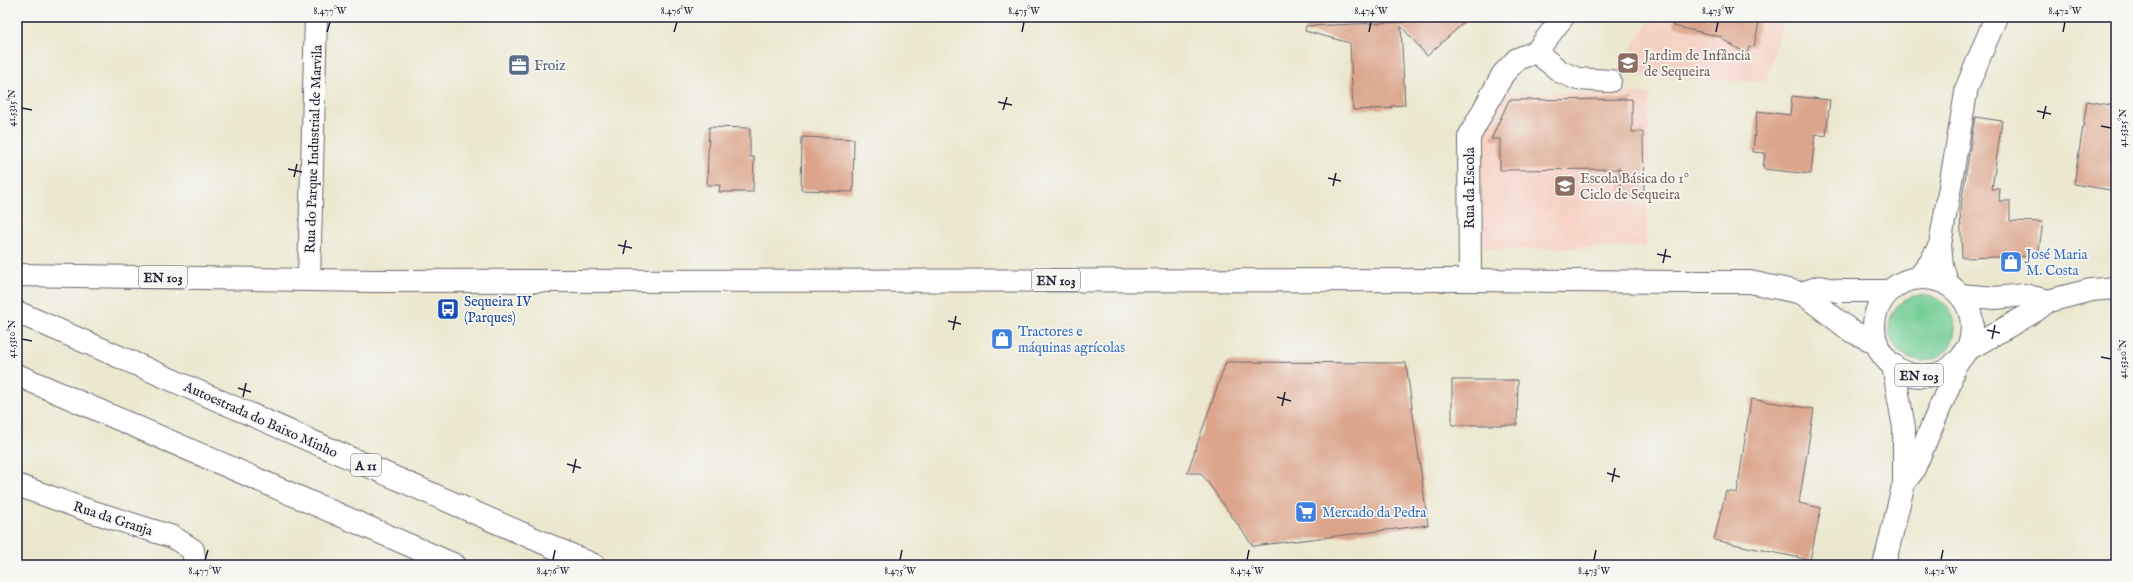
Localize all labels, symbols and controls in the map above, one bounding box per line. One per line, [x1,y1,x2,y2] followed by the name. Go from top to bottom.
[314,5,347,18] text: 8.477°W
[661,5,694,18] text: 8.476°W
[1008,5,1040,18] text: 8.475°W
[1355,5,1388,18] text: 8.474°W
[1702,5,1734,18] text: 8.473°W
[2049,5,2082,18] text: 8.472°W
[301,43,327,254] street label: Rua do Parque Industrial de Marvila
[1642,47,1751,81] place label: Jardim de Infância de Sequeira
[1615,50,1641,76] school or university icon: Jardim de Infância de Sequeira
[506,52,532,78] office icon: Froiz
[534,57,566,75] place label: Froiz
[6,89,19,127] text: 41.5315°N
[2117,109,2130,147] text: 41.5325°N
[1461,146,1479,229] street label: Rua da Escola
[1580,170,1689,204] place label: Escola Básica do 1º Ciclo de Sequeira
[1552,173,1578,199] school or university icon: Escola Básica do 1º Ciclo de Sequeira
[2024,246,2088,280] place label: José Maria M. Costa
[1998,249,2024,275] shop icon: José Maria M. Costa
[139,266,187,288] road number: EN 103
[1032,269,1080,291] road number: EN 103
[464,293,532,327] place label: Sequeira IV (Parques)
[435,296,461,322] bus stop icon: Sequeira IV (Parques)
[6,319,19,358] text: 41.5310°N
[1018,323,1125,357] place label: Tractores e máquinas agrícolas
[989,326,1015,352] shop icon: Tractores e máquinas agrícolas
[2117,339,2130,379] text: 41.5320°N
[1895,364,1943,386] road number: EN 103
[180,377,341,462] street label: Autoestrada do Baixo Minho
[351,454,381,476] road number: A 11
[71,498,156,541] street label: Rua da Granja
[1293,499,1319,525] supermarket icon: Mercado da Pedra
[1322,504,1427,522] place label: Mercado da Pedra
[189,565,222,578] text: 8.477°W
[537,565,570,578] text: 8.476°W
[884,565,916,578] text: 8.475°W
[1231,565,1264,578] text: 8.474°W
[1578,565,1610,578] text: 8.473°W
[1925,565,1958,578] text: 8.472°W

